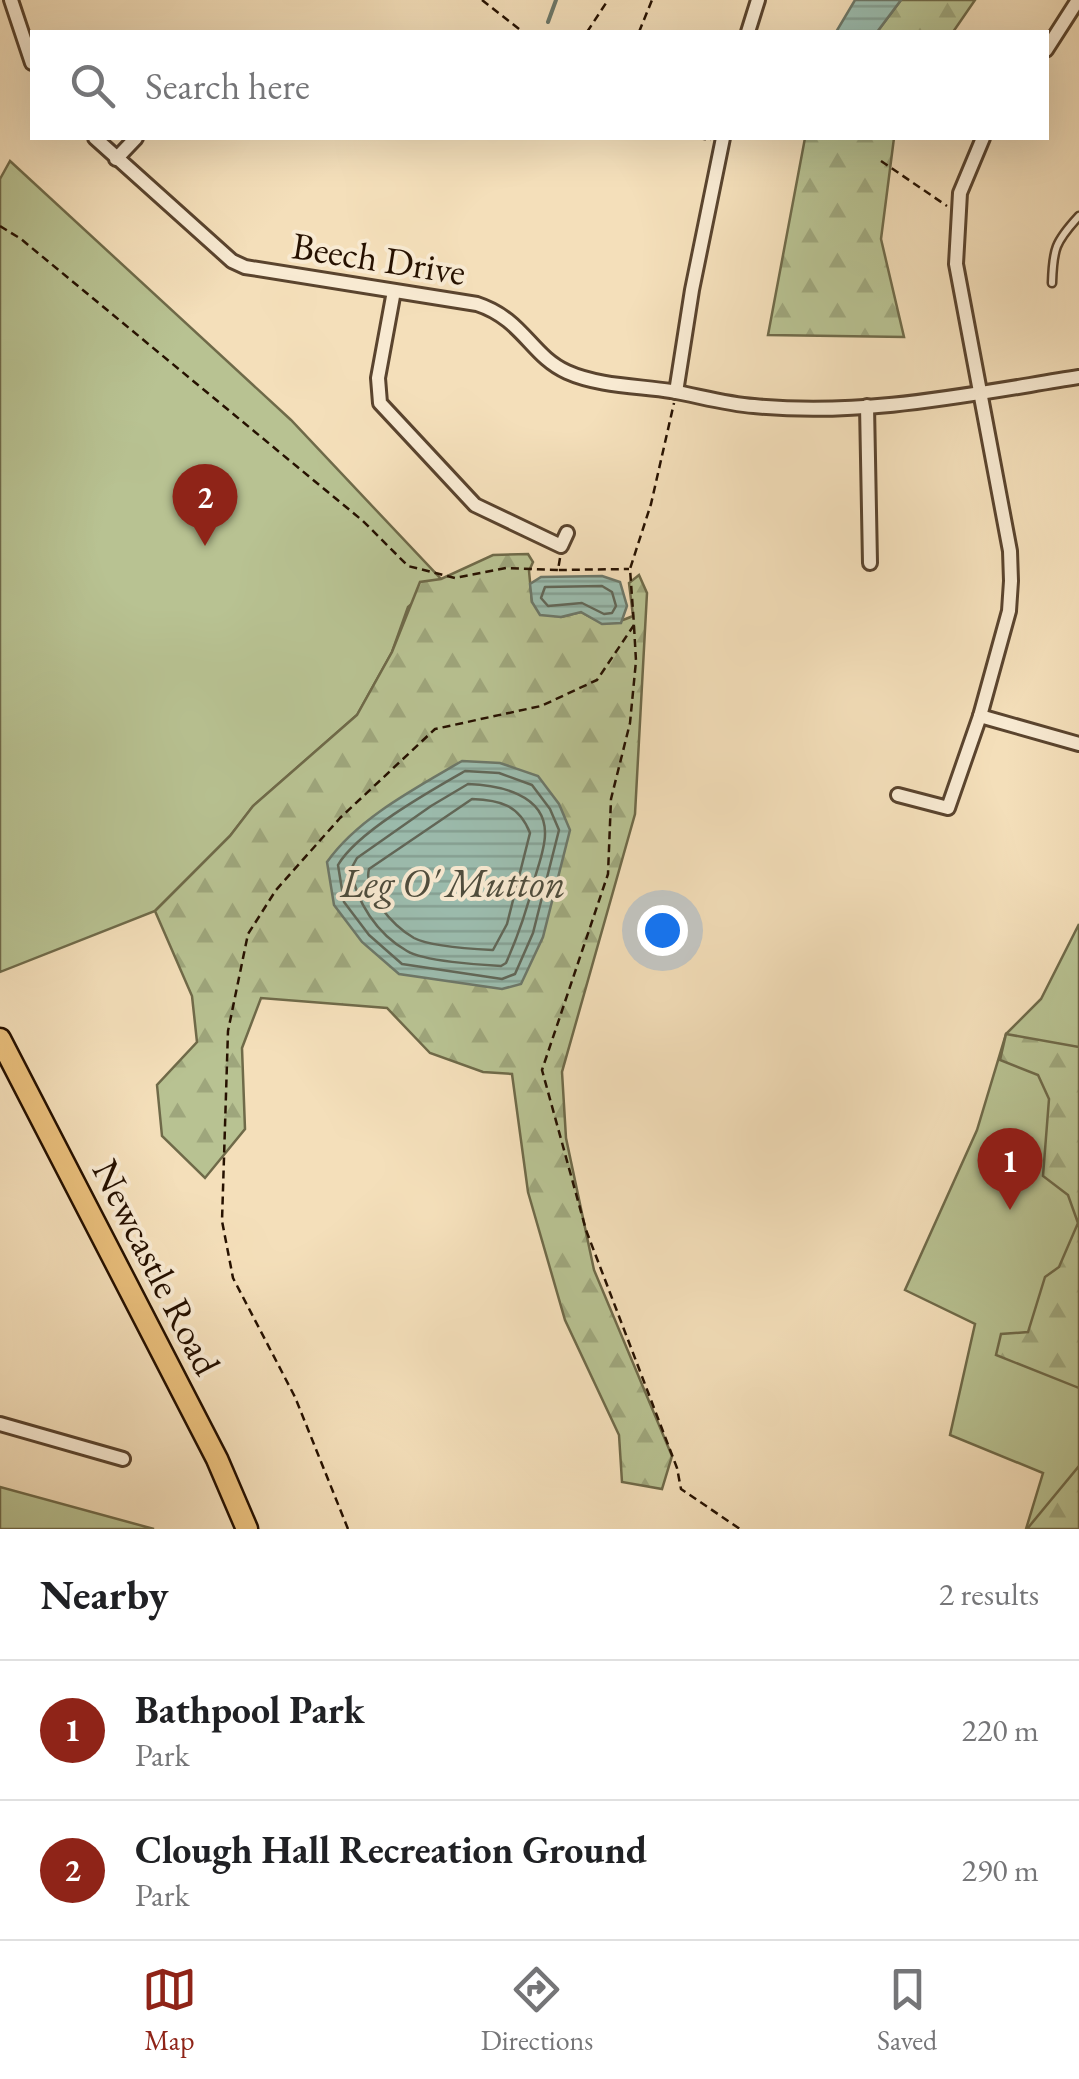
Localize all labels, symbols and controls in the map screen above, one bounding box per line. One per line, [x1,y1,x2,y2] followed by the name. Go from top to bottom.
[30,30,1049,140] search box
[65,58,120,113] icon: search
[145,61,310,110] text: Search here
[289,220,469,296] street label: Beech Drive
[172,464,238,546] pin: 2
[340,857,565,909] water label: Leg O' Mutton
[637,905,688,956] your location
[978,1128,1042,1210] pin: 1
[82,1151,233,1384] street label: Newcastle Road
[40,1567,169,1622] text: Nearby
[939,1573,1039,1615] text: 2 results
[135,1685,365,1734] text: Bathpool Park
[64,1709,81,1751] text: 1
[962,1709,1039,1751] text: 220 m
[135,1734,190,1776] text: Park
[135,1825,647,1874] text: Clough Hall Recreation Ground
[64,1849,81,1891] text: 2
[962,1849,1039,1891] text: 290 m
[135,1874,190,1916] text: Park
[142,1962,197,2058] tab: Map
[481,1962,593,2058] tab: Directions
[877,1962,937,2058] tab: Saved

